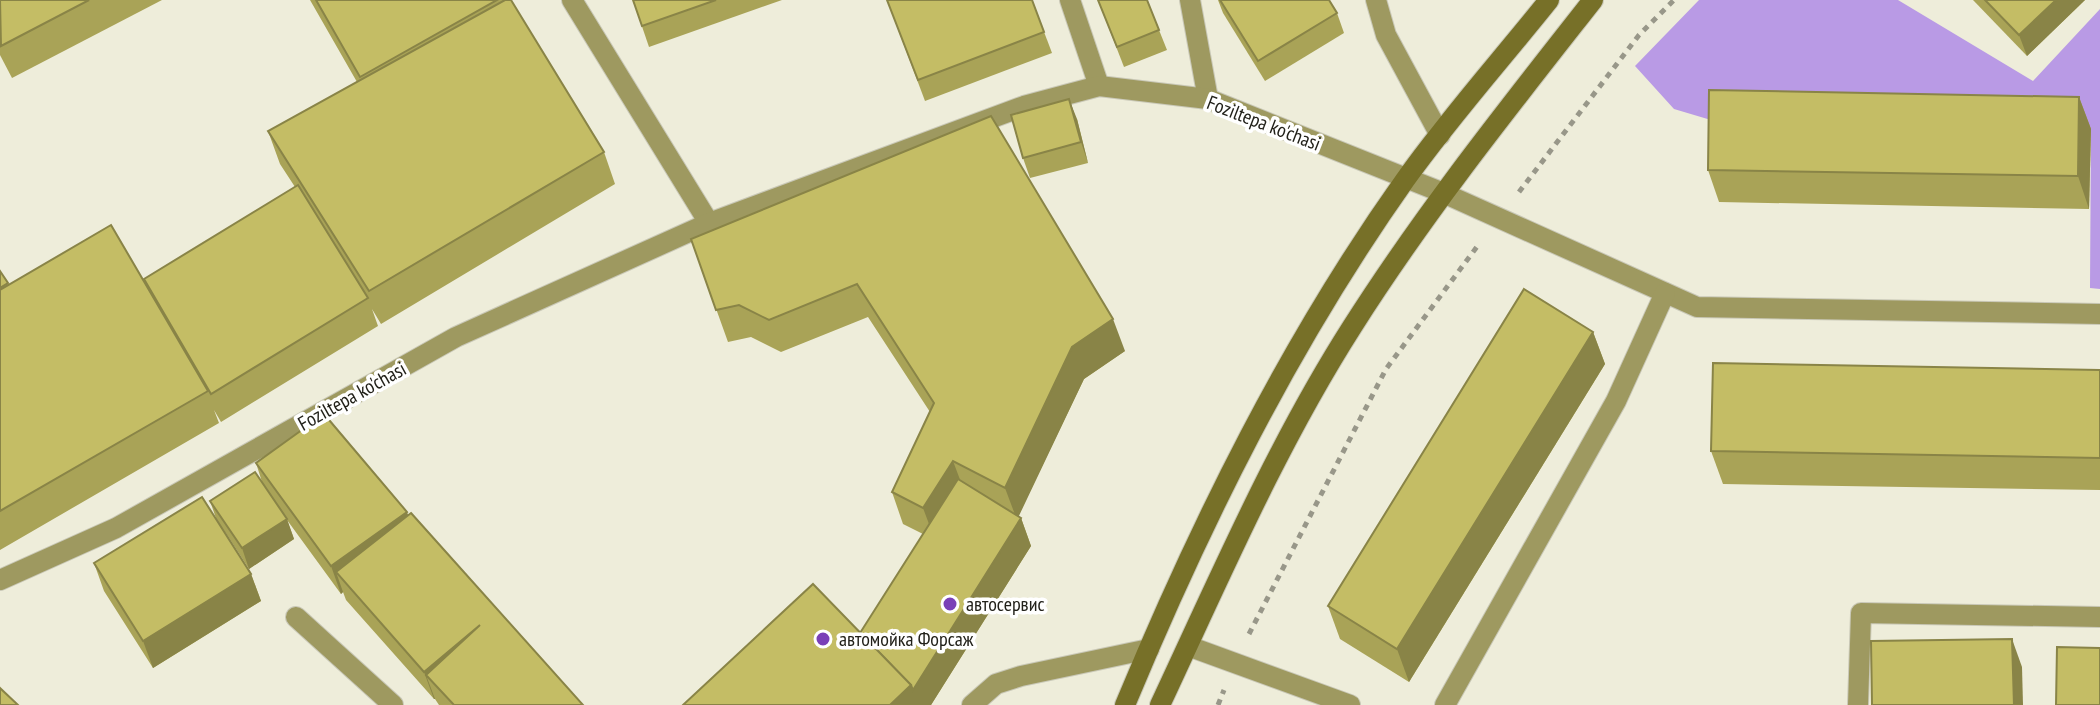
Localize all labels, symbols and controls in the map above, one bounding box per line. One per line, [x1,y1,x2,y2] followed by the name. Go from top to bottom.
[1203,89,1325,157] street label: Foziltepa ko'chasi
[293,356,411,436] street label: Foziltepa ko'chasi
[966,591,1045,617] place label: автосервис
[941,595,959,613] marker: автосервис
[839,626,974,652] place label: автомойка Форсаж
[814,630,832,648] marker: автомойка Форсаж

